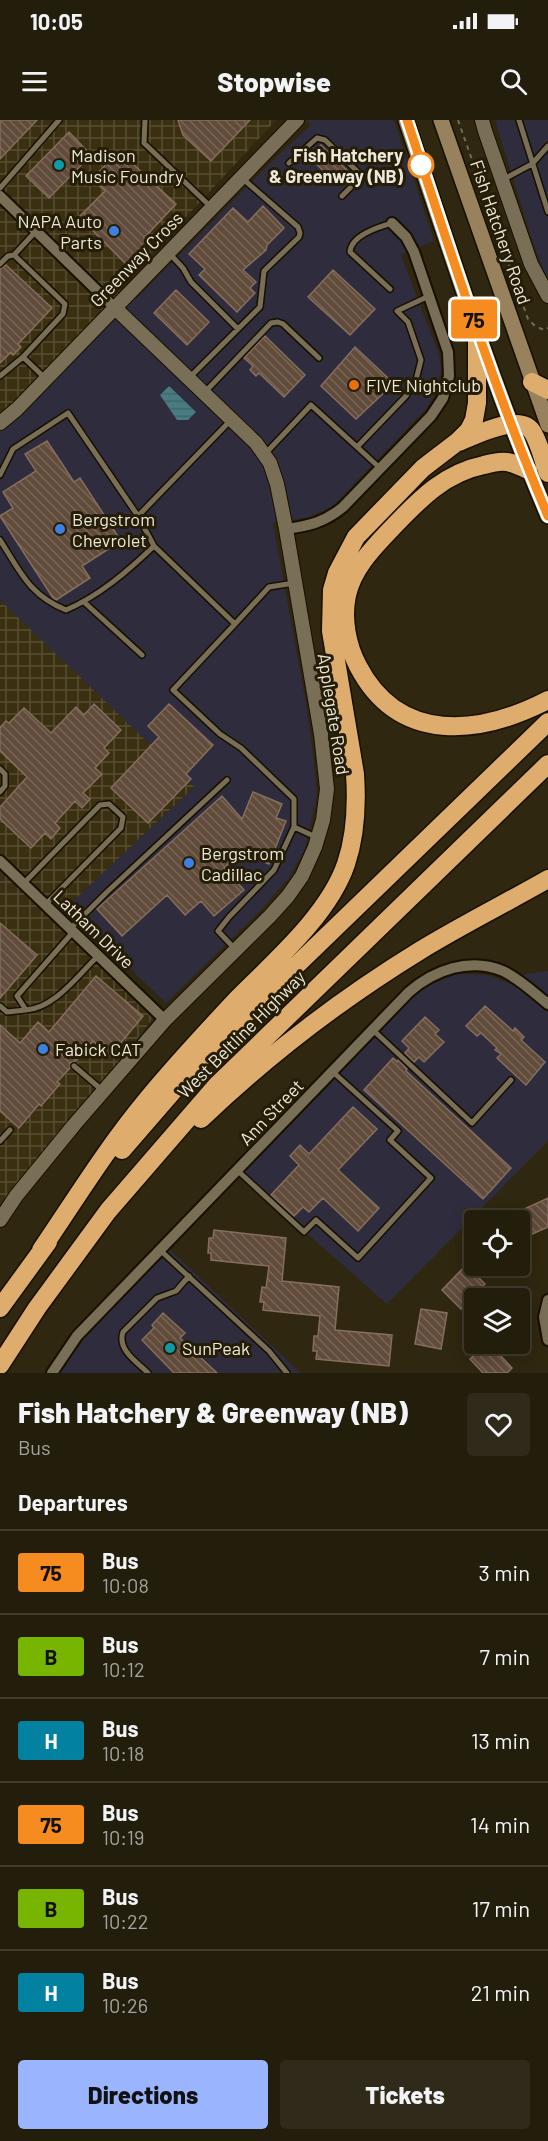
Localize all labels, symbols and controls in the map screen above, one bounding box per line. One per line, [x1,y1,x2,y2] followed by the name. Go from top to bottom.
[30,8,83,34] text: 10:05
[18,65,51,98] icon: menu
[217,65,331,97] text: Stopwise
[497,65,530,98] icon: search
[71,144,183,187] place label: Madison Music Foundry
[269,144,404,187] place label: Fish Hatchery & Greenway (NB)
[408,152,434,178] marker: Fish Hatchery & Greenway (NB)
[466,157,536,307] street label: Fish Hatchery Road
[52,158,66,172] marker: Madison Music Foundry
[85,207,187,311] street label: Greenway Cross
[17,210,102,253] place label: NAPA Auto Parts
[107,224,121,238] marker: NAPA Auto Parts
[447,300,501,338] line badge: 75
[463,307,485,332] text: 75
[366,374,481,396] place label: FIVE Nightclub
[347,378,361,392] marker: FIVE Nightclub
[72,508,155,551] place label: Bergstrom Chevrolet
[53,522,67,536] marker: Bergstrom Chevrolet
[314,652,354,776] street label: Applegate Road
[201,842,284,885] place label: Bergstrom Cadillac
[182,856,196,870] marker: Bergstrom Cadillac
[49,885,139,973] street label: Latham Drive
[172,965,310,1103] street label: West Beltline Highway
[55,1038,141,1060] place label: Fabick CAT
[36,1042,50,1056] marker: Fabick CAT
[234,1074,308,1150] street label: Ann Street
[464,1210,530,1354] map controls
[464,1210,530,1276] button: locate
[464,1288,530,1354] button: layers
[182,1337,250,1359] place label: SunPeak
[163,1341,177,1355] marker: SunPeak
[467,1393,530,1456] button: heart
[18,1395,408,1429] text: Fish Hatchery & Greenway (NB)
[18,1435,51,1459] text: Bus
[18,1489,128,1515] text: Departures
[102,1547,139,1573] text: Bus
[479,1559,530,1585] text: 3 min
[40,1560,62,1585] text: 75
[102,1573,149,1597] text: 10:08
[102,1631,139,1657] text: Bus
[480,1643,530,1669] text: 7 min
[44,1644,58,1669] text: B
[102,1657,145,1681] text: 10:12
[102,1715,139,1741] text: Bus
[471,1727,530,1753] text: 13 min
[44,1728,58,1753] text: H
[102,1741,145,1765] text: 10:18
[102,1799,139,1825] text: Bus
[470,1811,530,1837] text: 14 min
[40,1812,62,1837] text: 75
[102,1825,145,1849] text: 10:19
[102,1883,139,1909] text: Bus
[472,1895,530,1921] text: 17 min
[44,1896,58,1921] text: B
[102,1909,149,1933] text: 10:22
[102,1967,139,1993] text: Bus
[471,1979,530,2005] text: 21 min
[44,1980,58,2005] text: H
[102,1993,148,2017] text: 10:26
[18,2060,268,2129] button: Directions
[280,2060,530,2129] button: Tickets

